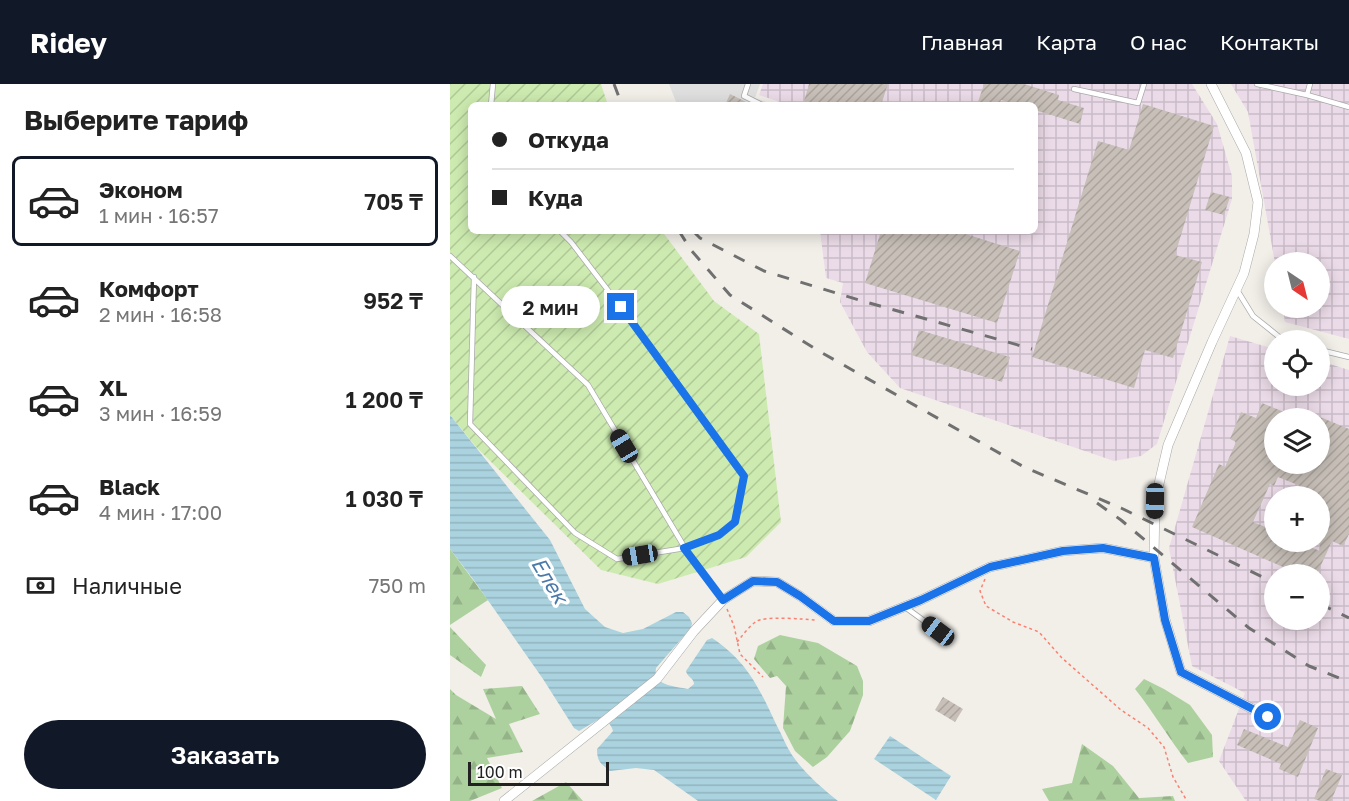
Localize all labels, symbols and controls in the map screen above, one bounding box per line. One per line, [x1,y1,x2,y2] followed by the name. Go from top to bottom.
[30,26,107,59] text: Ridey
[921,29,1003,55] text: Главная
[1036,29,1097,55] text: Карта
[1130,29,1187,55] text: О нас
[1220,29,1319,55] text: Контакты
[24,104,248,136] text: Выберите тариф
[528,126,609,153] text: Откуда
[27,174,81,228] icon: car
[99,176,183,203] text: Эконом
[528,184,583,211] text: Куда
[364,188,423,215] text: 705 ₸
[99,203,219,227] text: 1 мин · 16:57
[1264,252,1330,318] north arrow
[1264,252,1330,630] map controls
[27,273,81,327] icon: car
[99,275,199,302] text: Комфорт
[501,286,600,328] callout: 2 мин
[363,287,423,314] text: 952 ₸
[607,293,634,320] route end
[523,295,578,319] text: 2 мин
[99,302,222,326] text: 2 мин · 16:58
[1264,330,1330,396] button: locate
[27,372,81,426] icon: car
[99,374,127,401] text: XL
[346,386,423,413] text: 1 200 ₸
[99,401,222,425] text: 3 мин · 16:59
[1264,408,1330,474] button: layers
[607,426,641,466] car
[27,471,81,525] icon: car
[99,473,160,500] text: Black
[1146,483,1164,519] car
[345,485,423,512] text: 1 030 ₸
[1264,486,1330,552] button: +
[99,500,222,524] text: 4 мин · 17:00
[621,543,659,567] car
[526,552,575,610] water label: Елек
[1264,564,1330,630] button: −
[24,569,57,602] icon: cash
[72,572,182,599] text: Наличные
[369,573,426,597] text: 750 m
[918,613,958,649] car
[1254,703,1281,730] route start
[24,720,426,789] button: Заказать
[468,759,609,786] scale bar
[477,762,523,782] text: 100 m

